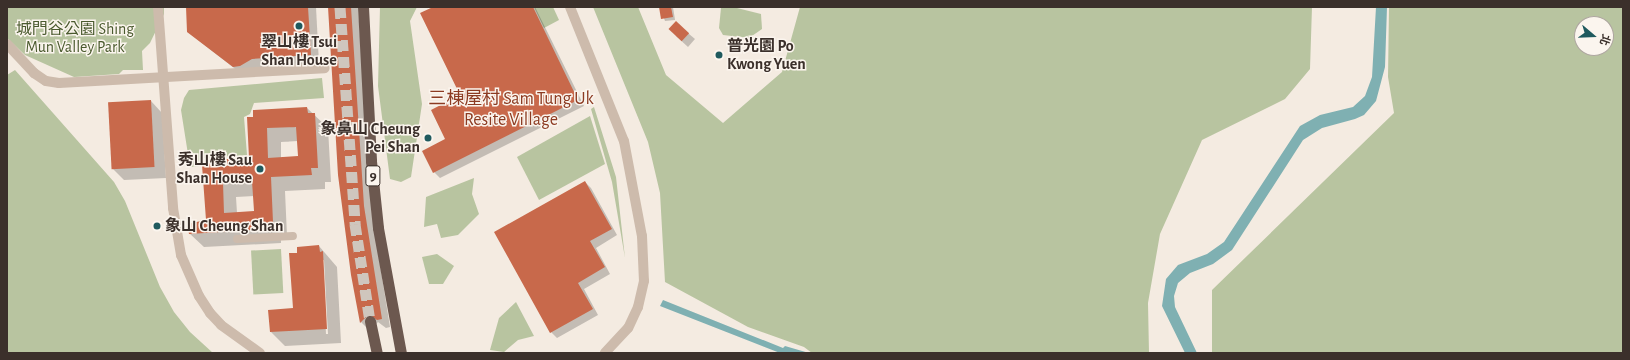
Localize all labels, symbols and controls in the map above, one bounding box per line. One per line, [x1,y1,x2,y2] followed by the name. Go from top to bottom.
[1574,16,1614,56] north arrow
[16,19,134,57] park label: 城門谷公園 Shing Mun Valley Park
[294,21,304,31] marker: 翠山樓 Tsui Shan House
[261,32,337,70] place label: 翠山樓 Tsui Shan House
[1598,33,1612,47] text: 北
[727,36,806,74] place label: 普光園 Po Kwong Yuen
[714,50,724,60] marker: 普光園 Po Kwong Yuen
[428,89,594,132] district label: 三棟屋村 Sam Tung Uk Resite Village
[320,119,420,157] place label: 象鼻山 Cheung Pei Shan
[423,133,433,143] marker: 象鼻山 Cheung Pei Shan
[176,150,252,188] place label: 秀山樓 Sau Shan House
[365,163,381,189] road number: 9
[255,164,265,174] marker: 秀山樓 Sau Shan House
[165,216,283,236] place label: 象山 Cheung Shan
[152,221,162,231] marker: 象山 Cheung Shan

